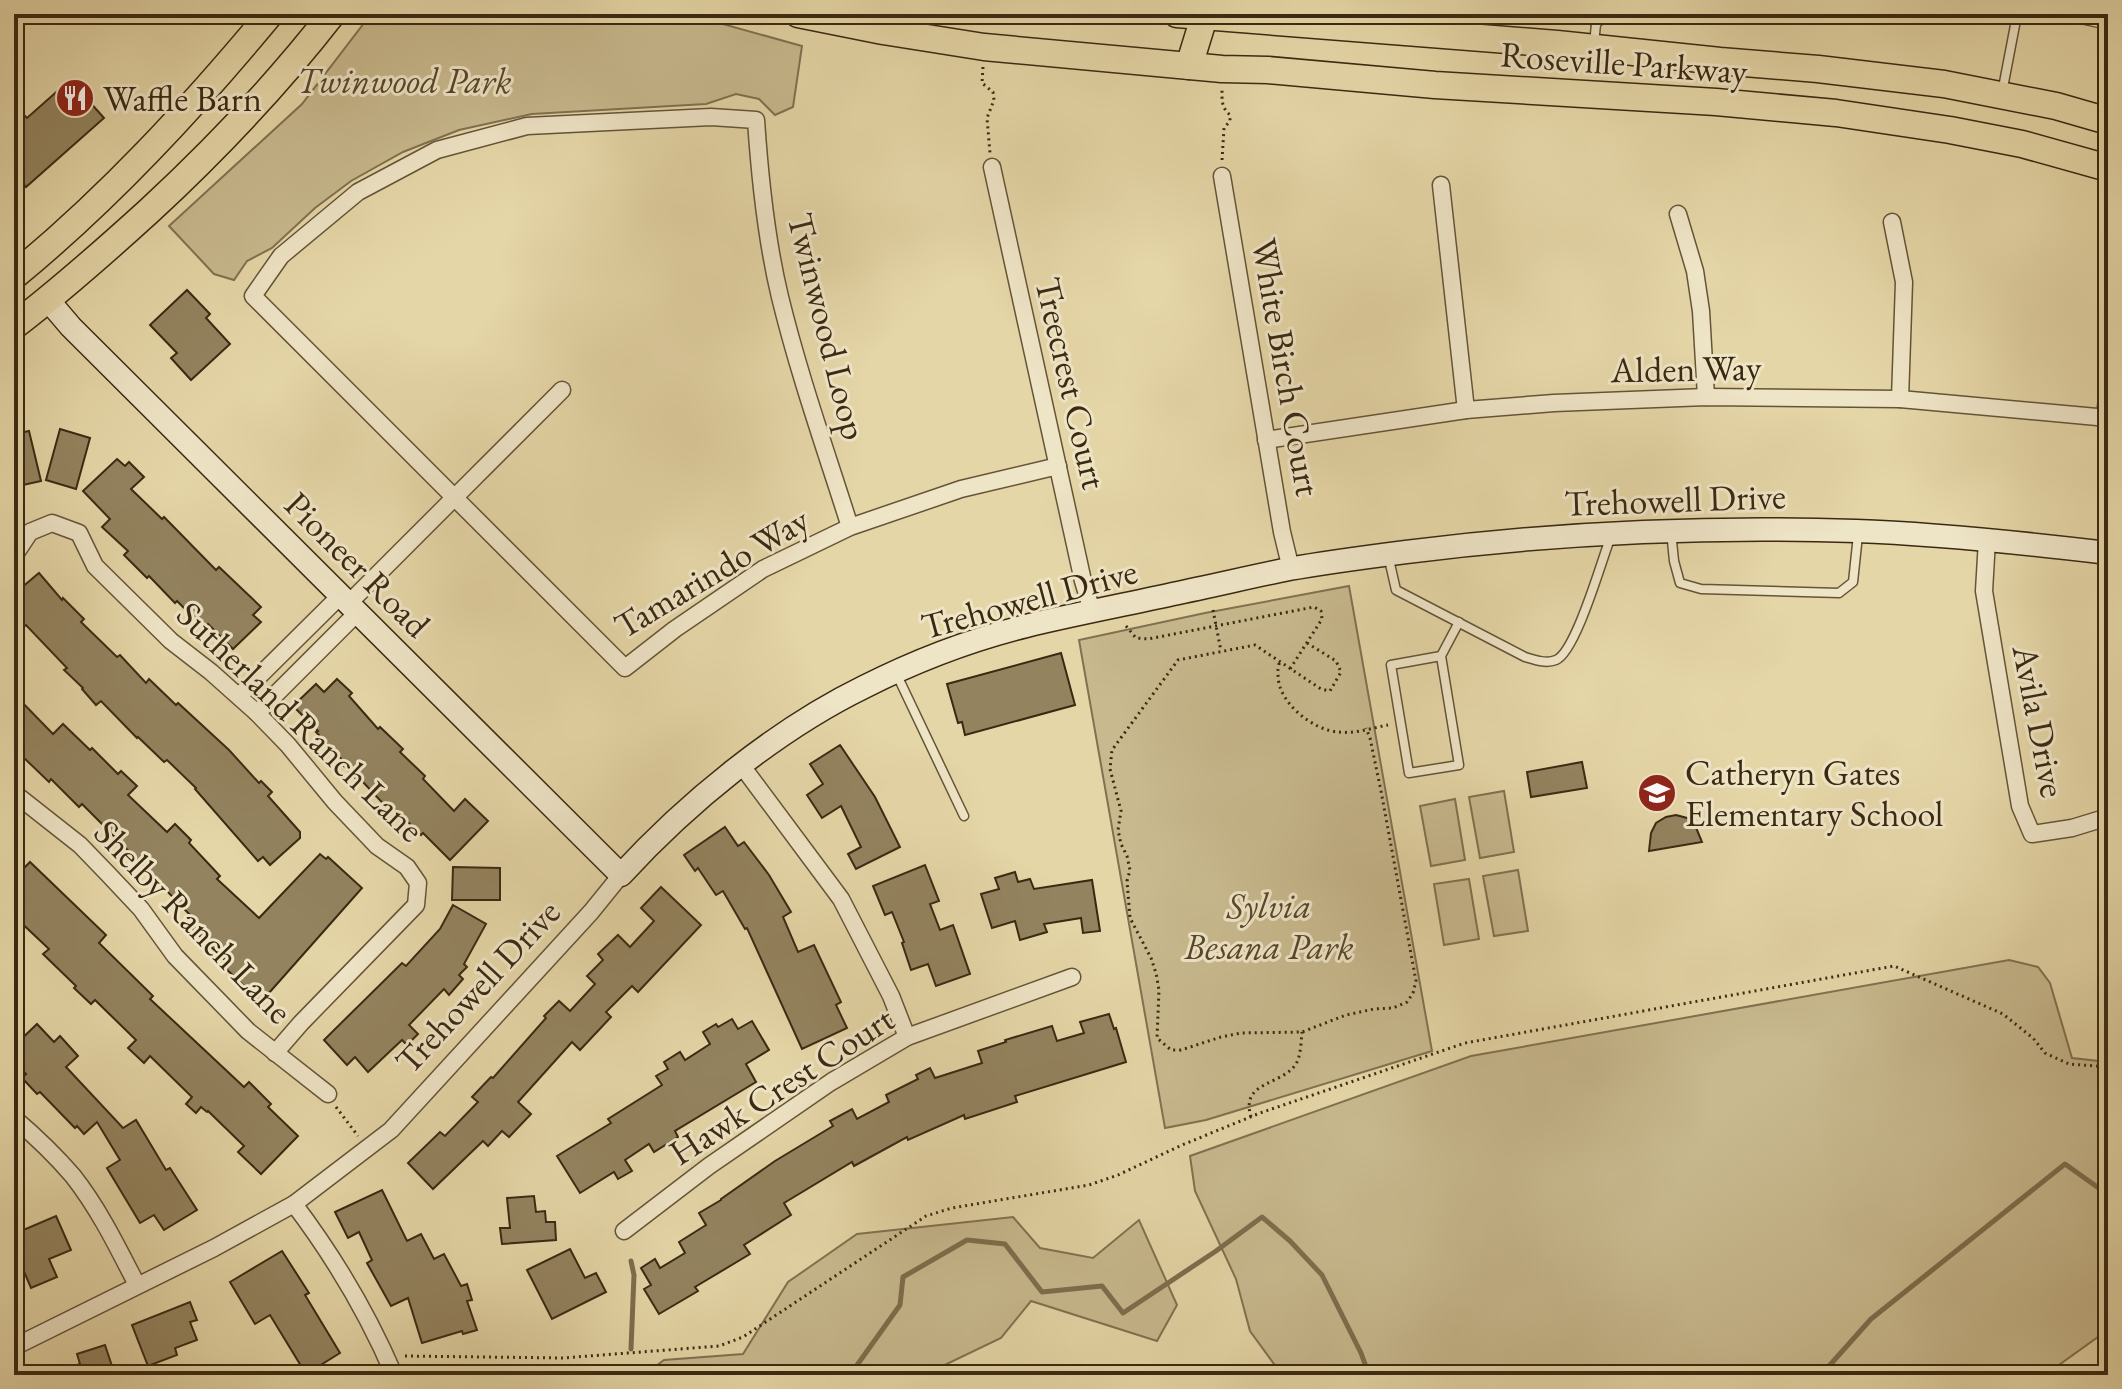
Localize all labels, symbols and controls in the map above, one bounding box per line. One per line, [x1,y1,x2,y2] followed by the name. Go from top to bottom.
[1499,30,1749,95] street label: Roseville Parkway
[296,57,512,104] park label: Twinwood Park
[103,75,262,122] place label: Waffle Barn
[54,77,96,119] restaurant icon: Waffle Barn
[777,208,878,444] street label: Twinwood Loop
[1241,235,1332,500] street label: White Birch Court
[1024,273,1119,494] street label: Treecrest Court
[1609,344,1762,393] street label: Alden Way
[1563,472,1787,527] street label: Trehowell Drive
[275,481,441,648] street label: Pioneer Road
[605,496,818,649] street label: Tamarindo Way
[916,547,1142,650] street label: Trehowell Drive
[167,591,435,852] street label: Sutherland Ranch Lane
[2002,640,2077,801] street label: Avila Drive
[1685,749,1943,837] place label: Catheryn Gates Elementary School
[1636,772,1678,814] school or university icon: Catheryn Gates Elementary School
[84,809,303,1034] street label: Shelby Ranch Lane
[1183,882,1354,970] park label: Sylvia Besana Park
[385,889,570,1083] street label: Trehowell Drive
[660,995,903,1176] street label: Hawk Crest Court

